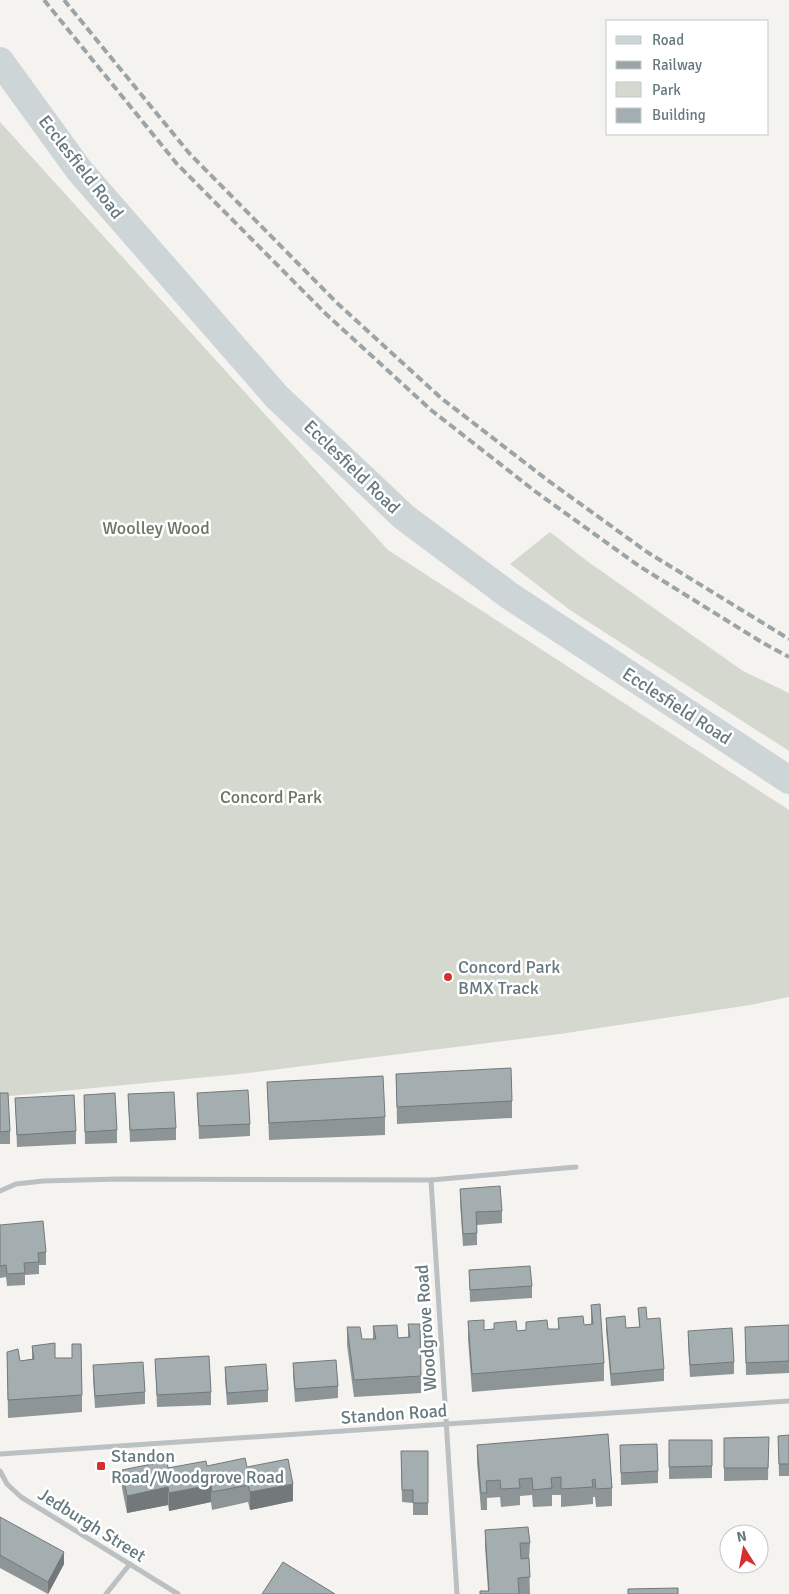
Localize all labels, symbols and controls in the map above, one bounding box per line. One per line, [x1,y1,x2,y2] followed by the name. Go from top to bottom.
[606,20,769,135] legend
[652,31,684,49] text: Road
[652,56,702,74] text: Railway
[652,81,681,99] text: Park
[652,106,706,124] text: Building
[34,111,128,223] street label: Ecclesfield Road
[299,415,405,519] street label: Ecclesfield Road
[102,517,210,539] park label: Woolley Wood
[618,663,736,749] street label: Ecclesfield Road
[220,786,322,808] park label: Concord Park
[458,956,560,999] place label: Concord Park BMX Track
[442,971,454,983] marker: Concord Park BMX Track
[411,1264,441,1392] street label: Woodgrove Road
[340,1399,448,1429] street label: Standon Road
[111,1445,284,1488] place label: Standon Road/Woodgrove Road
[95,1460,107,1472] marker: Standon Road/Woodgrove Road
[34,1483,150,1567] street label: Jedburgh Street
[719,1524,769,1574] north arrow
[735,1527,748,1546] text: N

